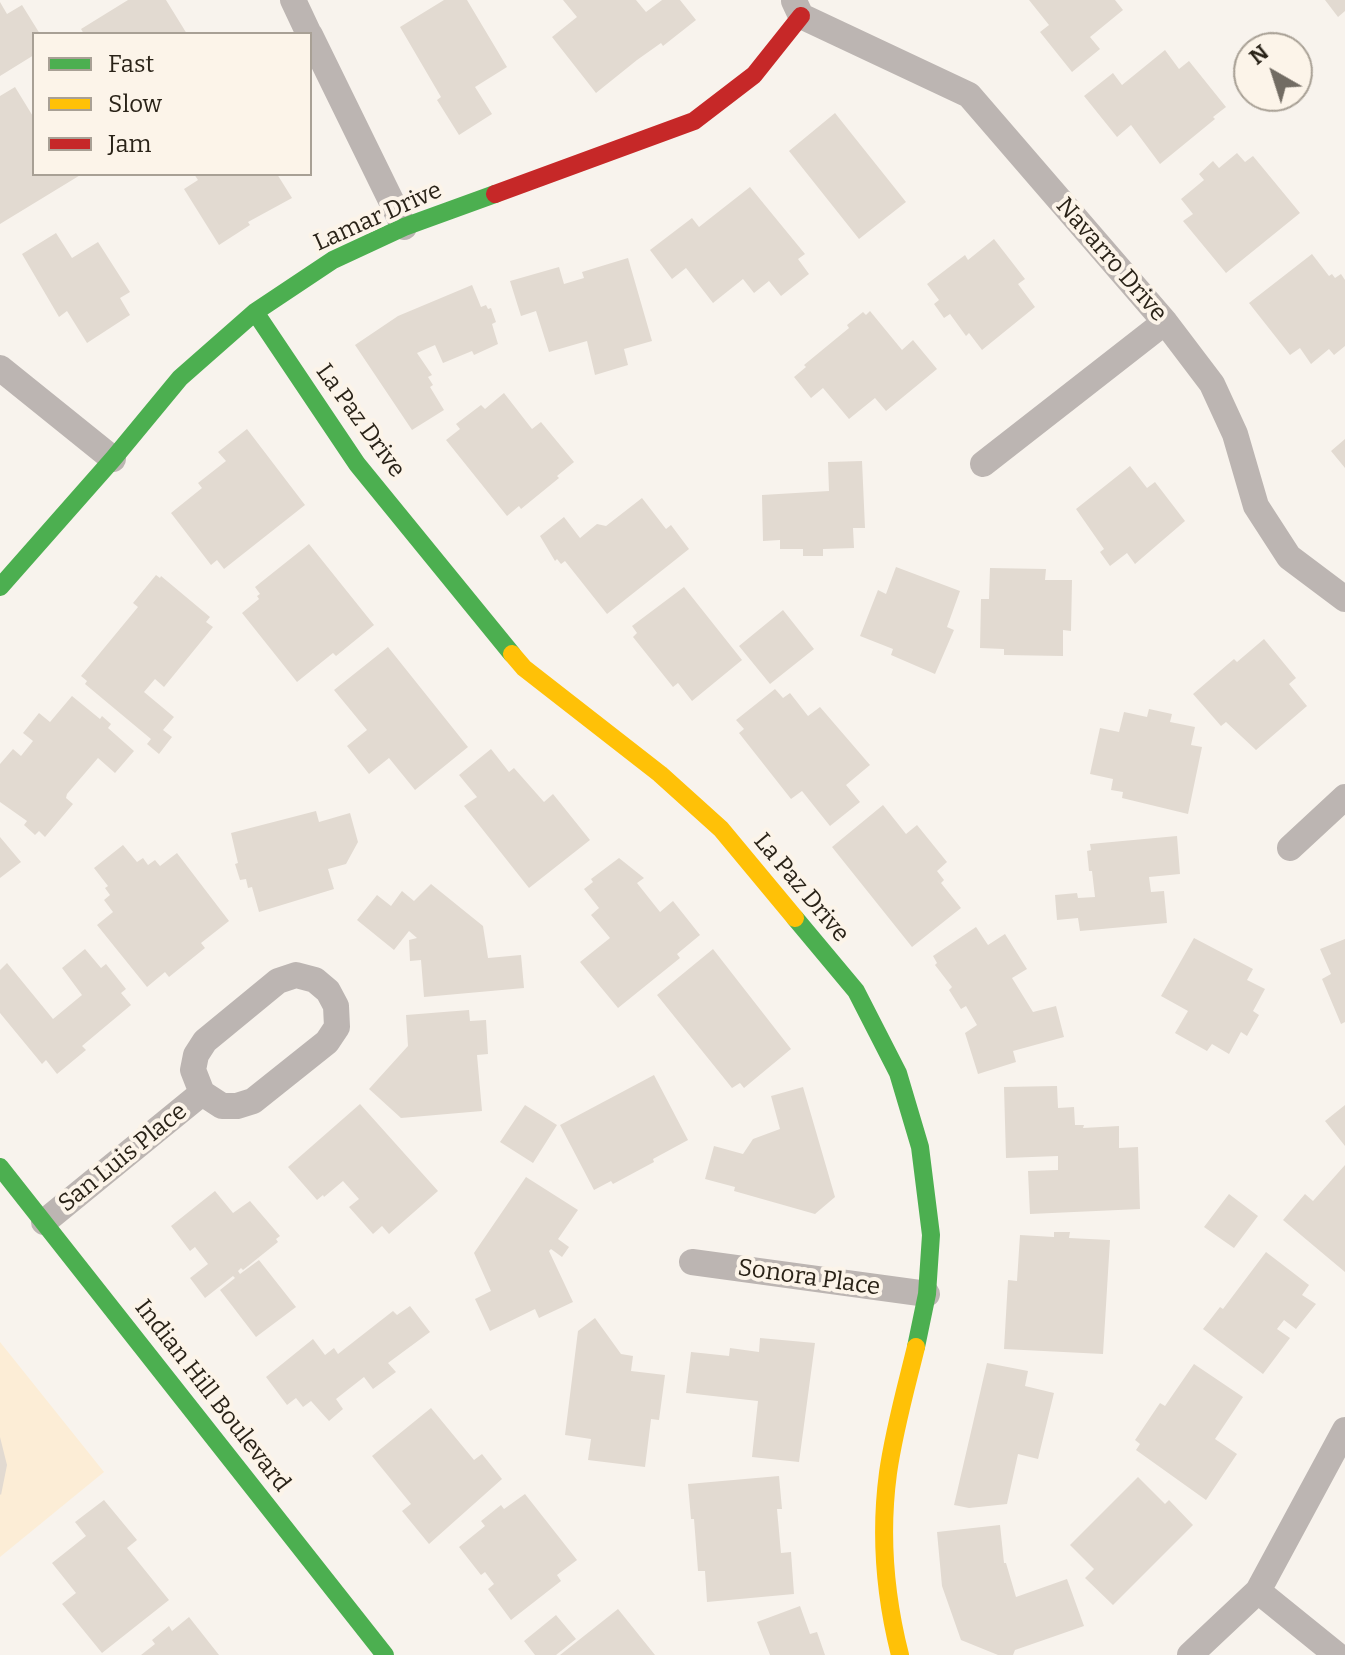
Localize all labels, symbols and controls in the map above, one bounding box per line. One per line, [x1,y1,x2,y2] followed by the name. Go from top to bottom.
[32,32,312,176] legend
[1233,32,1313,112] north arrow
[1244,39,1274,70] text: N
[108,50,154,78] text: Fast
[108,90,162,118] text: Slow
[108,130,151,158] text: Jam
[310,176,446,258] street label: Lamar Drive
[1049,192,1173,328] street label: Navarro Drive
[309,359,411,483] street label: La Paz Drive
[747,828,855,948] street label: La Paz Drive
[53,1097,193,1219] street label: San Luis Place
[736,1254,882,1302] street label: Sonora Place
[128,1294,296,1498] street label: Indian Hill Boulevard

